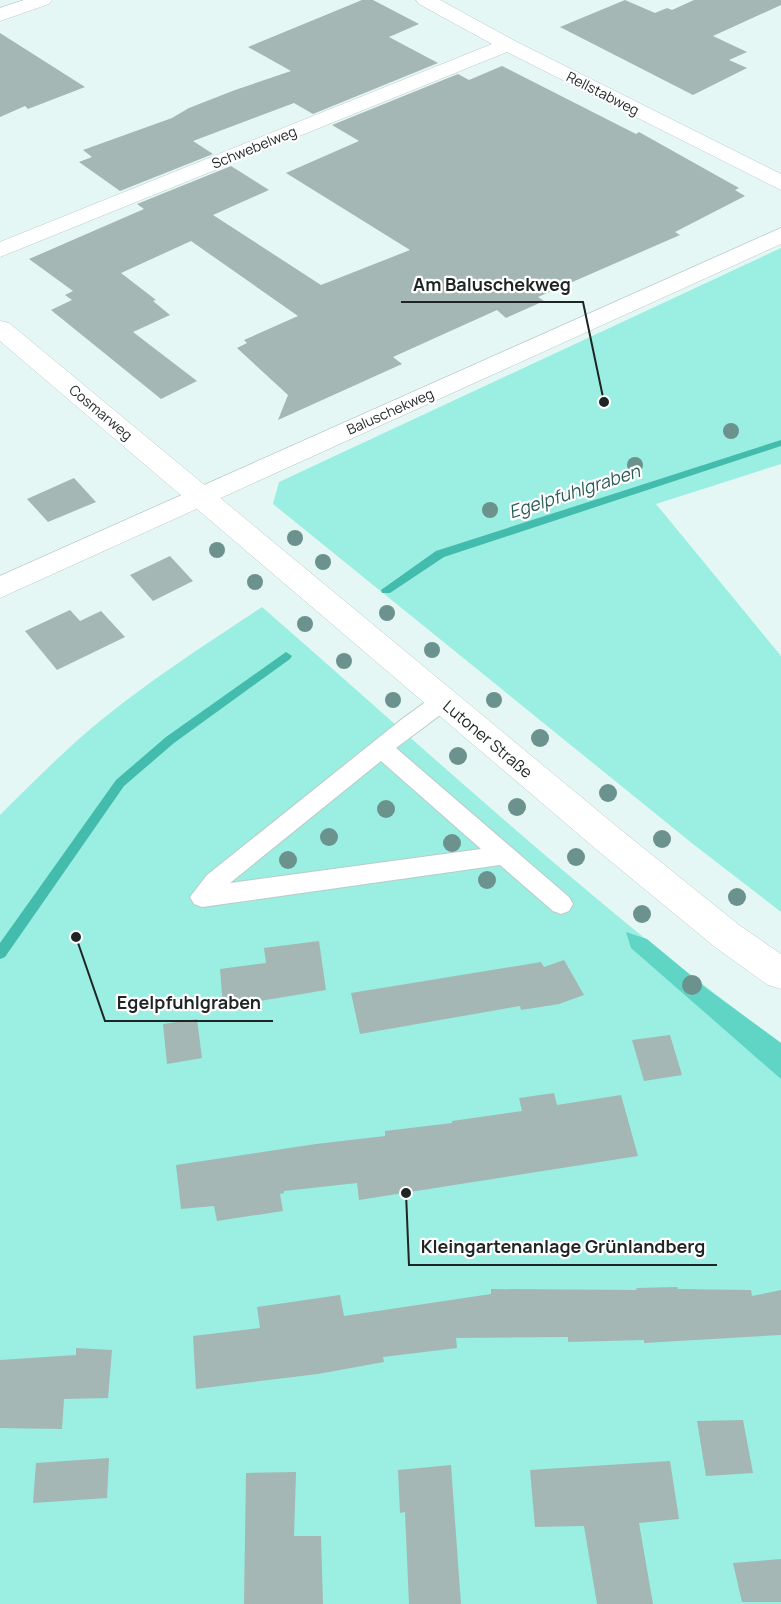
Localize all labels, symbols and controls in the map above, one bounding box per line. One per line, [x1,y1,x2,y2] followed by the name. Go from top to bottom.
[563,67,643,119] street label: Rellstabweg
[209,121,299,173] street label: Schwebelweg
[401,266,583,302] callout: Am Baluschekweg
[413,272,571,296] text: Am Baluschekweg
[65,380,137,444] street label: Cosmarweg
[343,383,437,439] street label: Baluschekweg
[505,458,644,524] water label: Egelpfuhlgraben
[439,695,537,783] street label: Lutoner Straße
[105,985,273,1021] callout: Egelpfuhlgraben
[117,990,261,1014] text: Egelpfuhlgraben
[409,1229,717,1265] callout: Kleingartenanlage Grünlandberg
[421,1234,705,1258] text: Kleingartenanlage Grünlandberg

